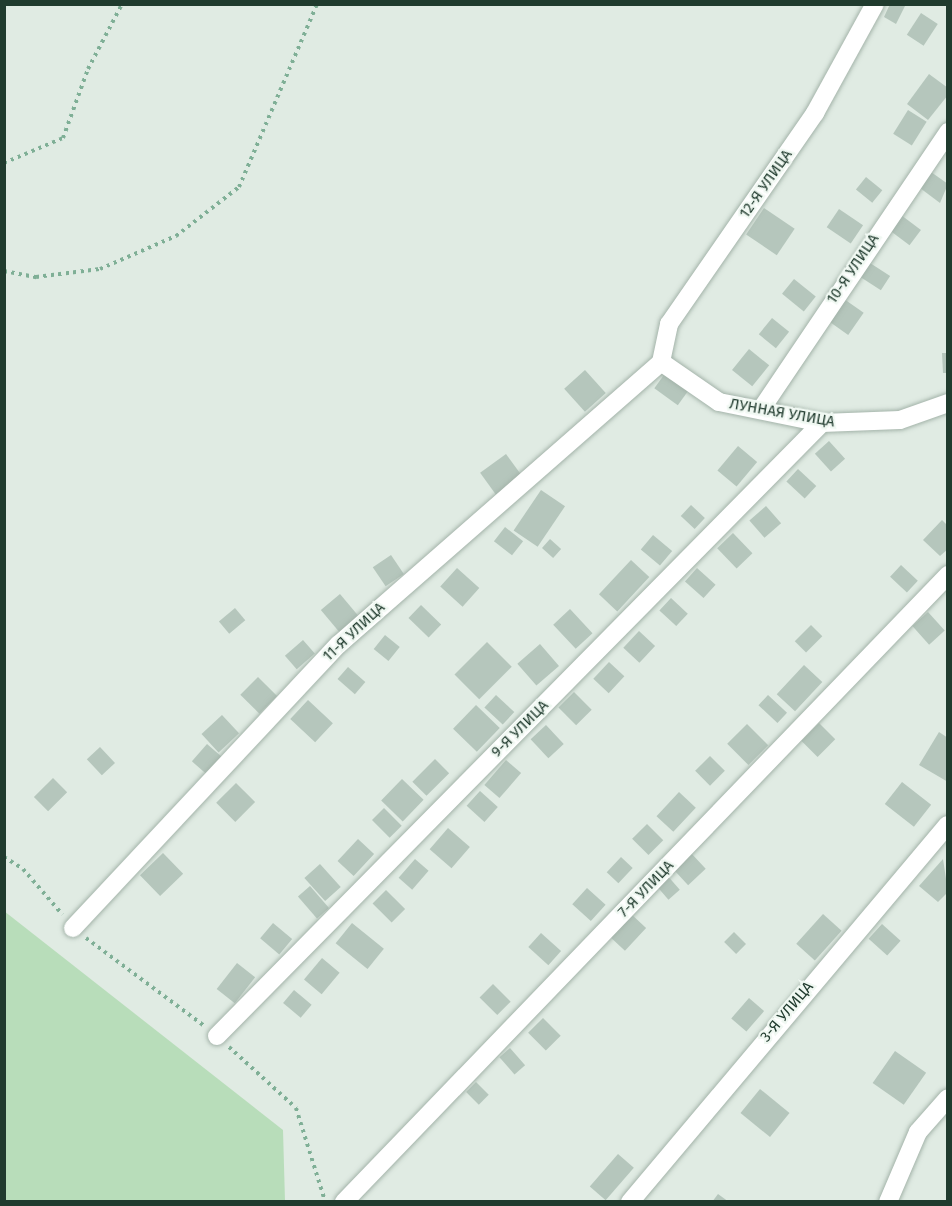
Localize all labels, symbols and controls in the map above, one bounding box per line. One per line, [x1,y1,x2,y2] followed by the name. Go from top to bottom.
[736,146,796,222] street label: 12-Я УЛИЦА
[823,231,883,307] street label: 10-Я УЛИЦА
[728,395,836,431] street label: ЛУННАЯ УЛИЦА
[319,599,389,665] street label: 11-Я УЛИЦА
[488,697,552,761] street label: 9-Я УЛИЦА
[615,857,677,921] street label: 7-Я УЛИЦА
[757,978,817,1046] street label: 3-Я УЛИЦА

